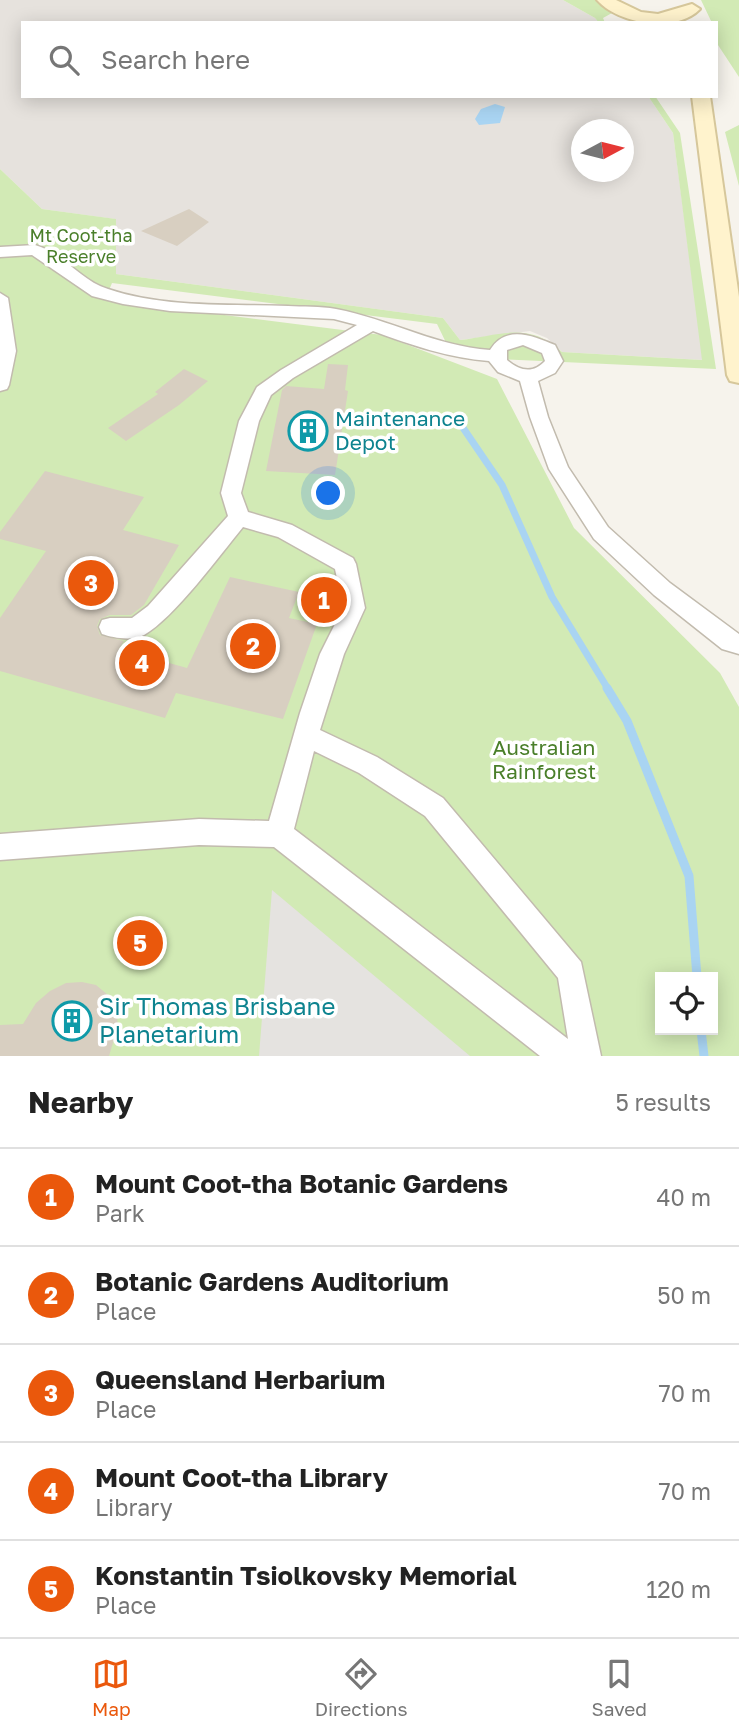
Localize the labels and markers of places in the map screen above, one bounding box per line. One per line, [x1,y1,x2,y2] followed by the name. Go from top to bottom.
[335,405,465,455] place label: Maintenance Depot
[287,410,329,452] building icon: Maintenance Depot
[68,557,114,609] pin: 3
[301,574,347,626] pin: 1
[230,620,276,672] pin: 2
[119,637,165,689] pin: 4
[117,917,163,969] pin: 5
[99,991,335,1048] place label: Sir Thomas Brisbane Planetarium
[51,1000,93,1042] building icon: Sir Thomas Brisbane Planetarium

